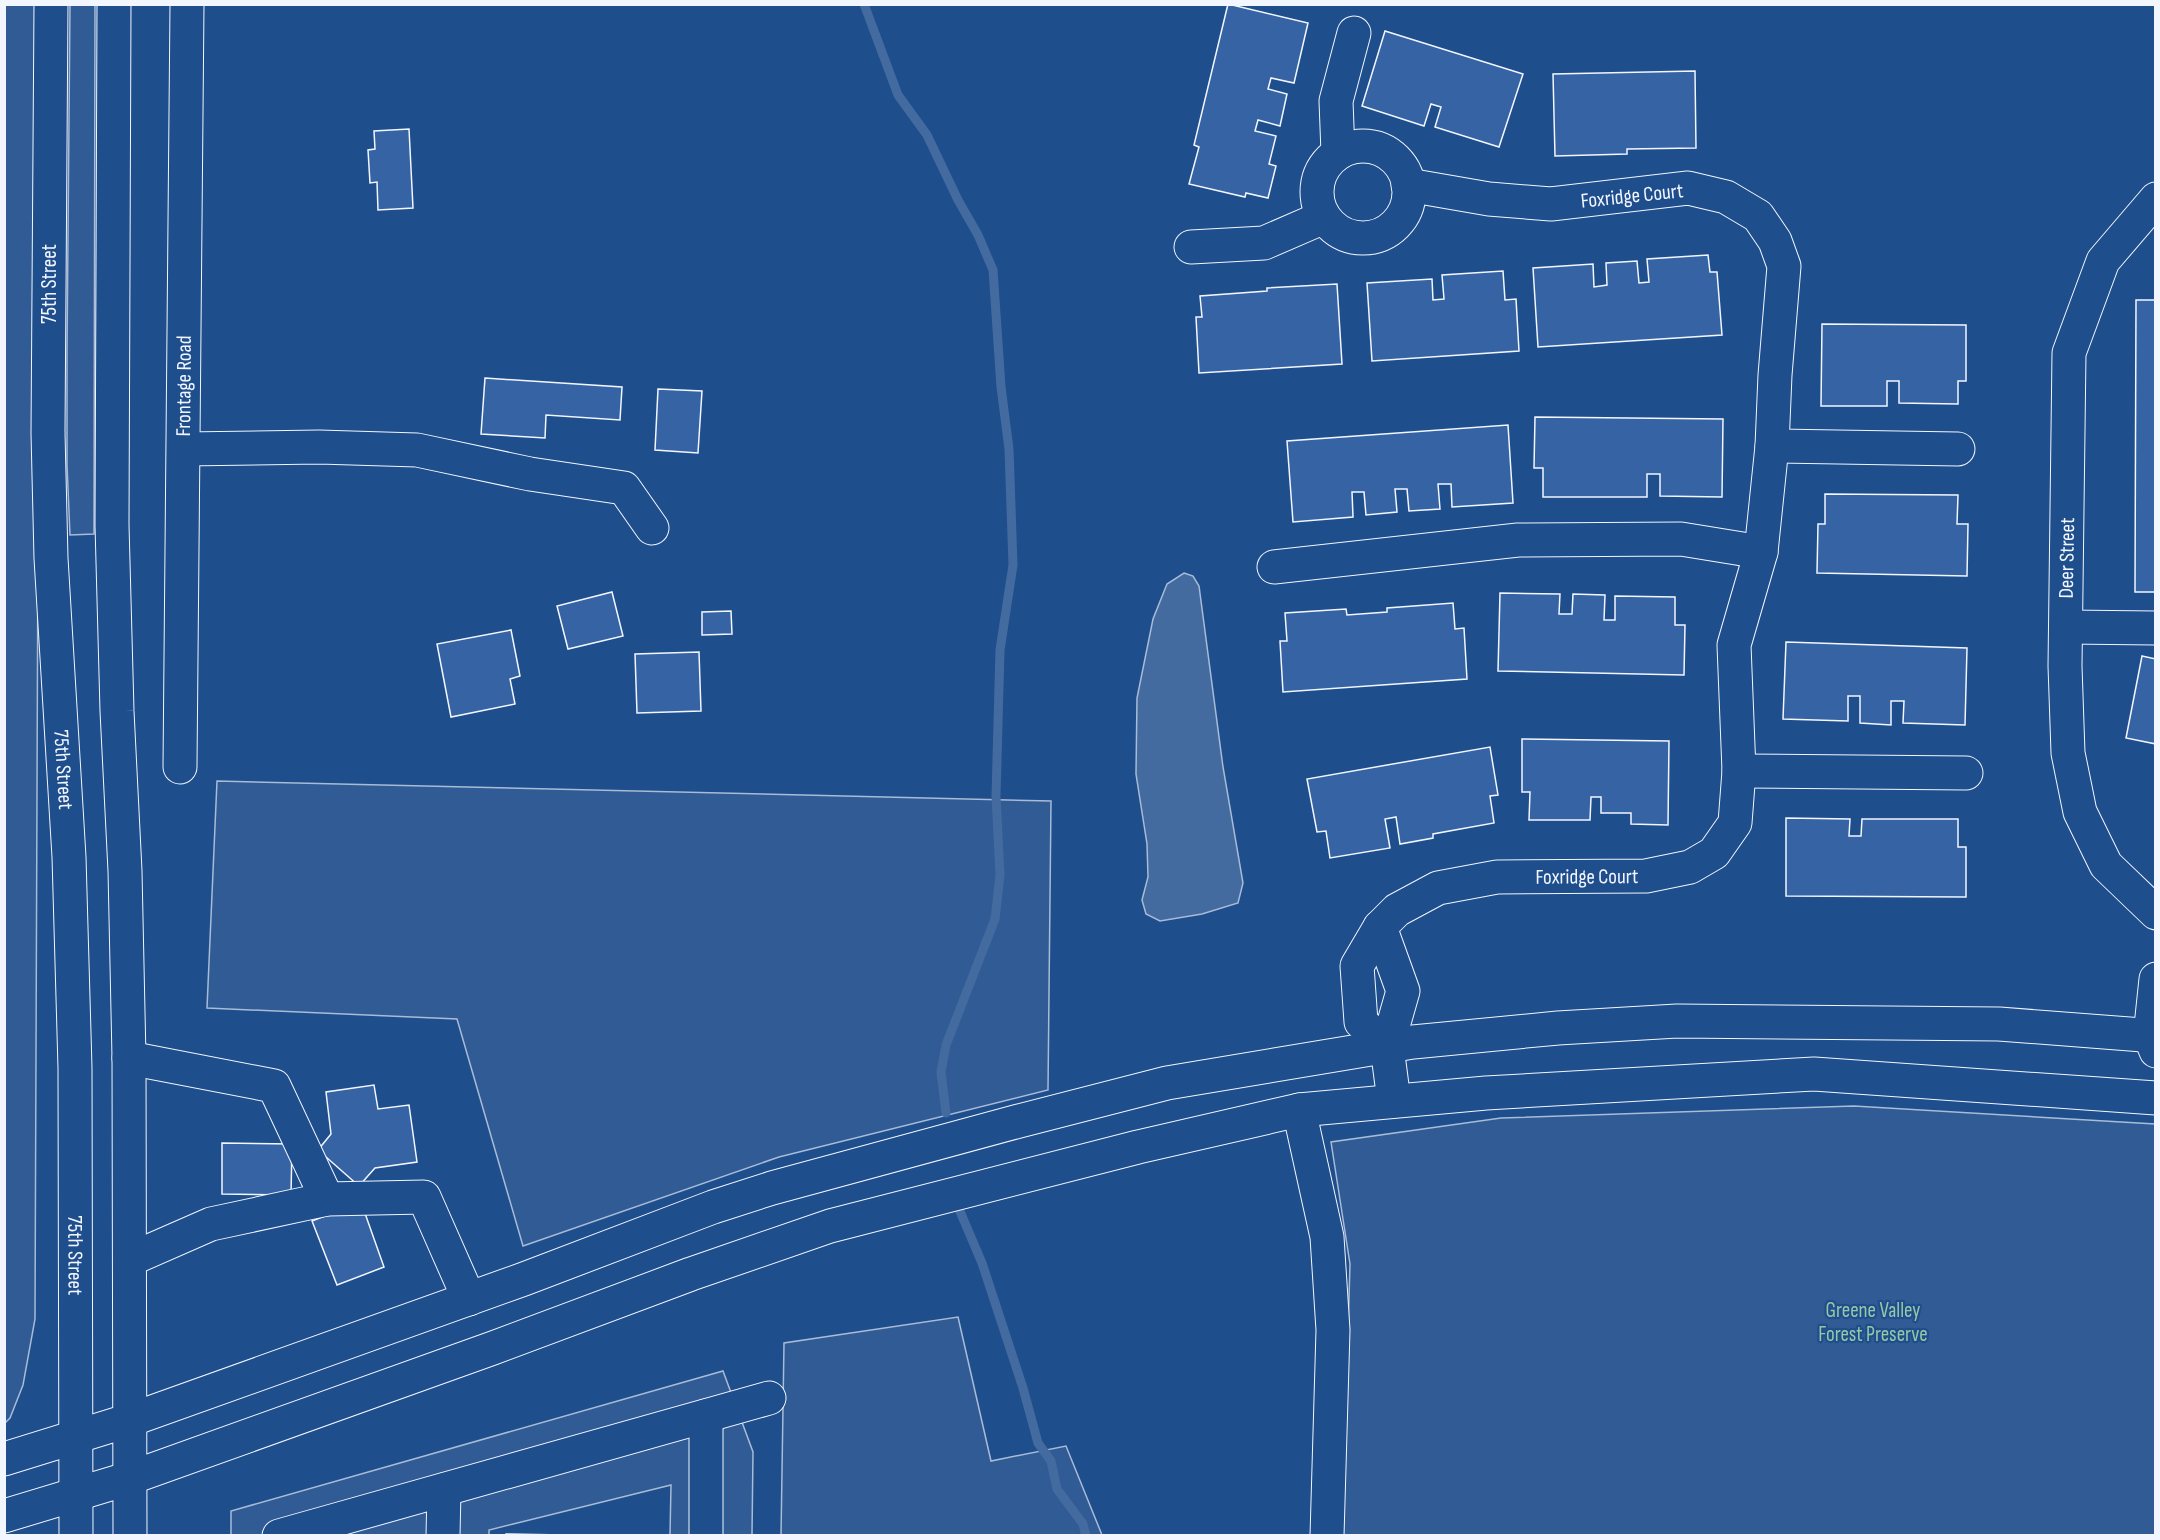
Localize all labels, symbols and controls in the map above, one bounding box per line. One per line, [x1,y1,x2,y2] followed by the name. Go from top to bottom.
[1579,178,1685,214] street label: Foxridge Court
[37,244,62,324] street label: 75th Street
[171,335,196,437] street label: Frontage Road
[2054,517,2080,599] street label: Deer Street
[49,729,79,810] street label: 75th Street
[1535,864,1639,889] street label: Foxridge Court
[63,1215,88,1295] street label: 75th Street
[1818,1298,1928,1347] park label: Greene Valley Forest Preserve

